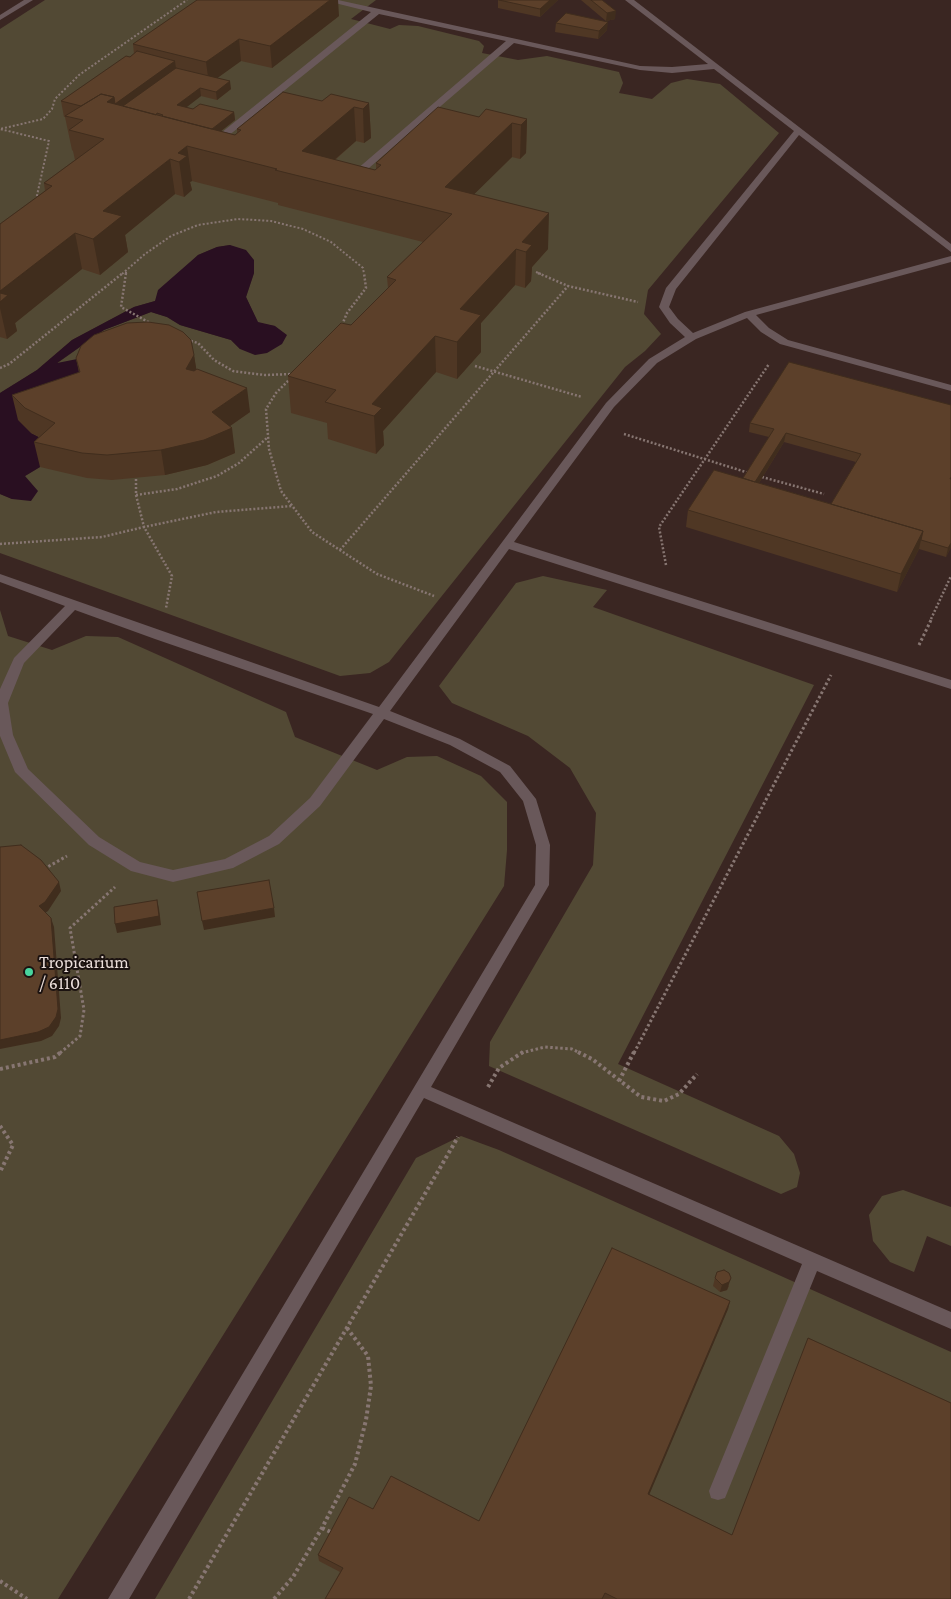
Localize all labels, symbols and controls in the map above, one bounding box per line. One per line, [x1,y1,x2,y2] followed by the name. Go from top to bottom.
[39,951,129,994] place label: Tropicarium / 6110
[23,966,35,978] marker: Tropicarium / 6110

